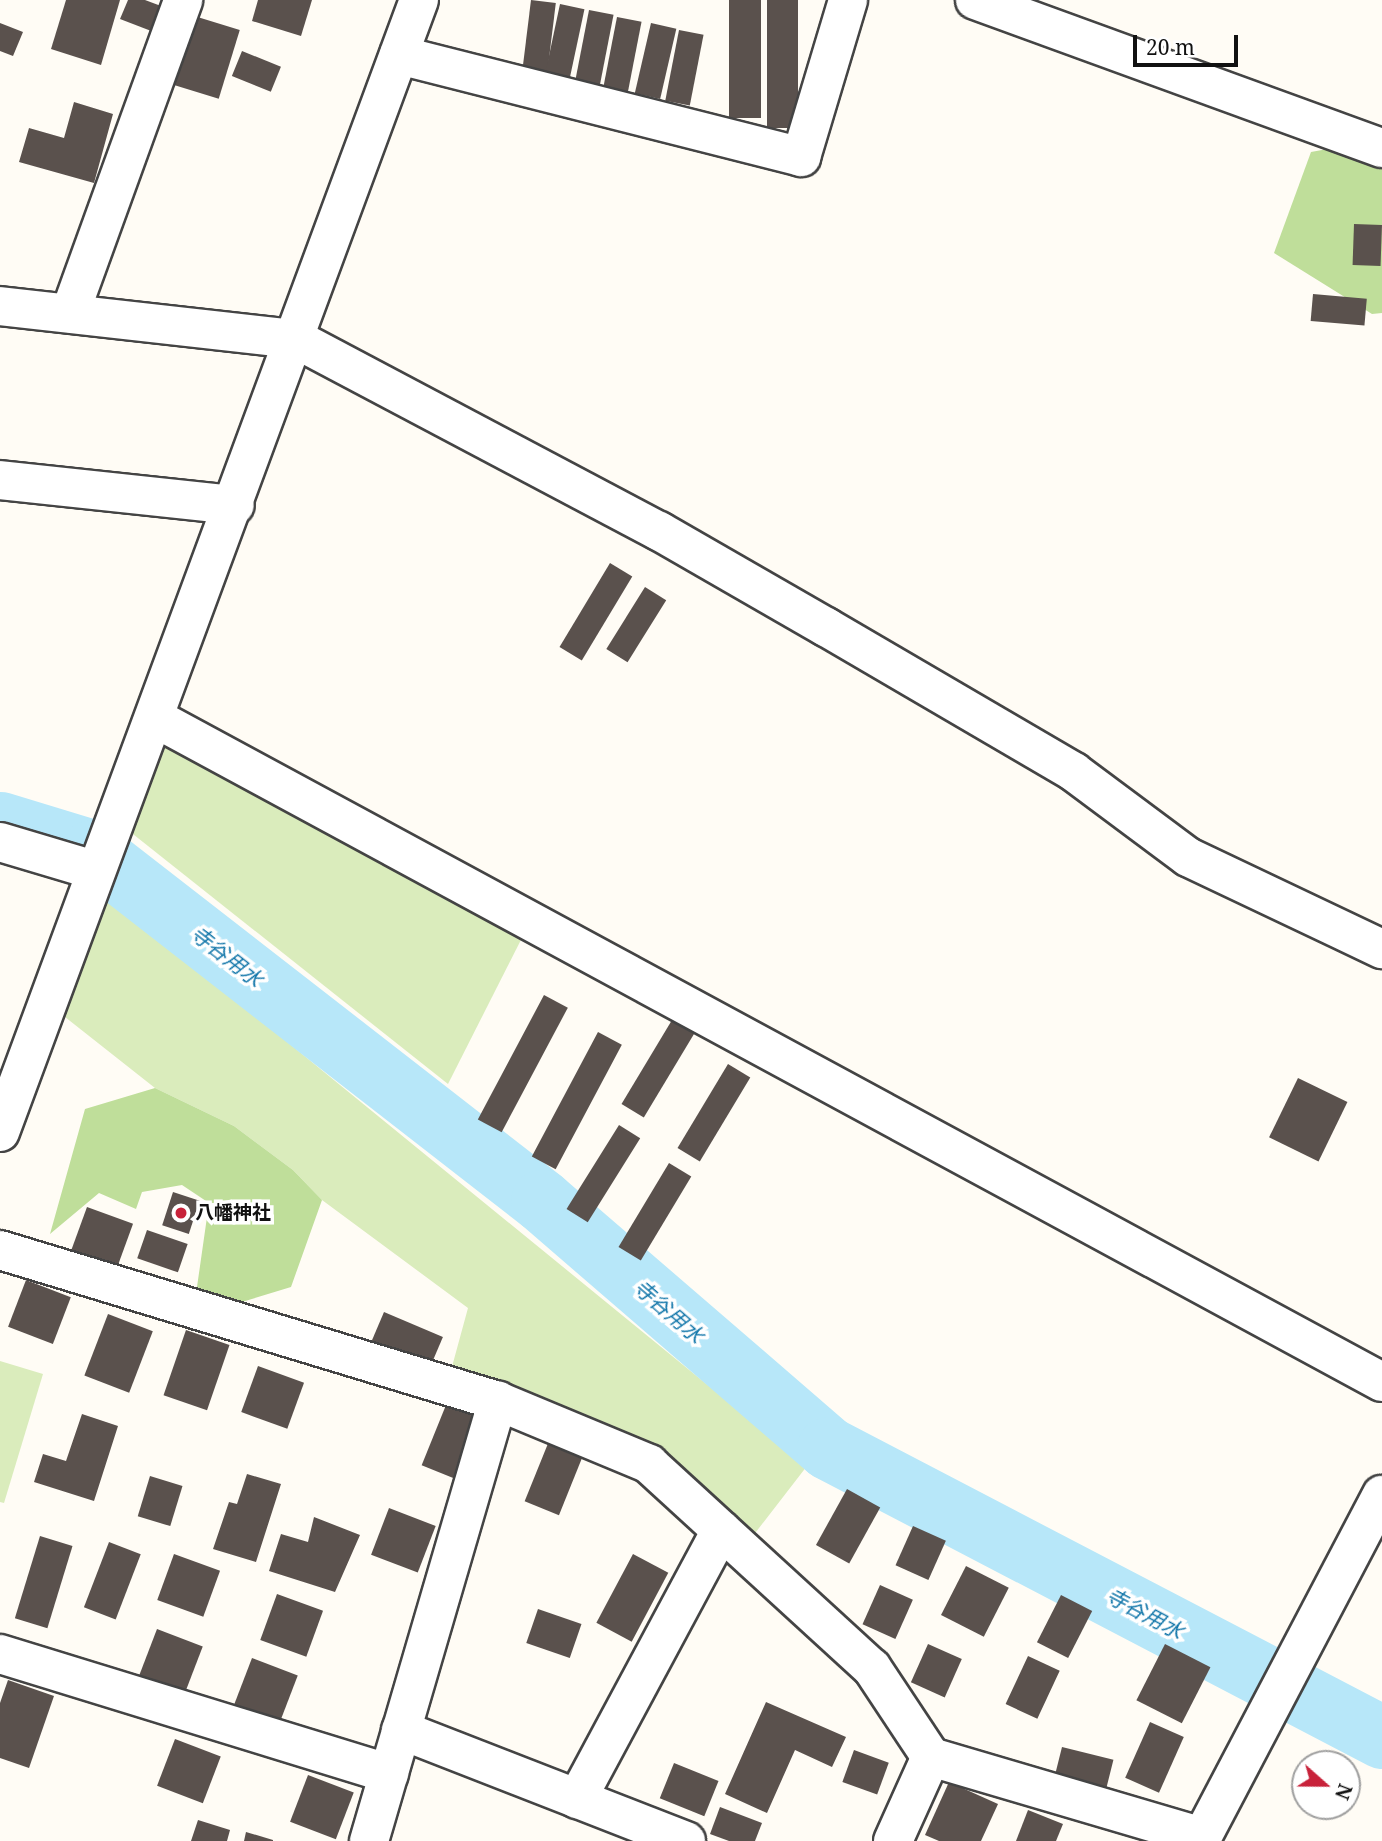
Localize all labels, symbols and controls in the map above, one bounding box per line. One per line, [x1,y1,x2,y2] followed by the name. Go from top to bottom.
[1137,21,1242,65] scale bar
[1146,33,1195,61] text: 20 m
[186,920,268,992] water label: 寺谷用水
[195,1202,271,1224] place label: 八幡神社
[173,1205,189,1221] marker: 八幡神社
[629,1274,709,1348] water label: 寺谷用水
[1102,1582,1188,1644] water label: 寺谷用水
[1291,1750,1361,1820] north arrow
[1329,1780,1359,1803] text: N

